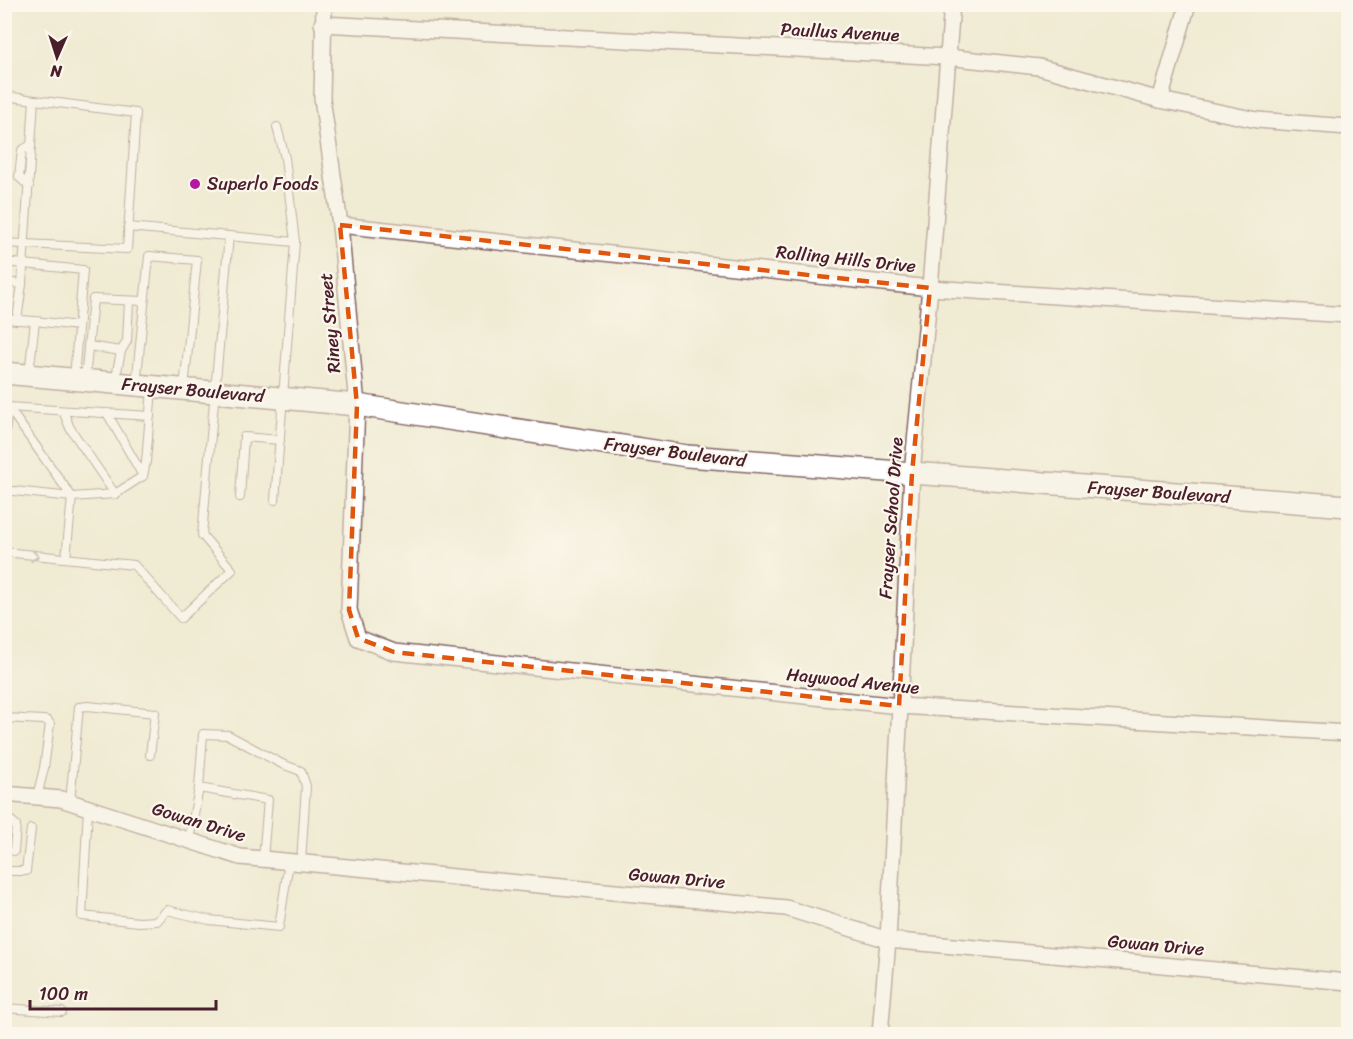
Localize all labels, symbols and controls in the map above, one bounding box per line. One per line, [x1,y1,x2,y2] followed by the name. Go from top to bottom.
[780,13,901,51] street label: Paullus Avenue
[27,27,87,87] north arrow
[49,57,64,86] text: N
[207,168,319,200] place label: Superlo Foods
[188,177,202,191] marker: Superlo Foods
[774,236,918,282] street label: Rolling Hills Drive
[310,271,350,375] street label: Riney Street
[120,368,267,412] street label: Frayser Boulevard
[602,427,749,477] street label: Frayser Boulevard
[869,436,913,600] street label: Frayser School Drive
[1087,471,1233,513] street label: Frayser Boulevard
[31,549,40,562] one-way arrow
[785,658,921,704] street label: Haywood Avenue
[148,793,250,851] street label: Gowan Drive
[627,858,727,898] street label: Gowan Drive
[1106,925,1206,965] street label: Gowan Drive
[30,973,216,1011] scale bar
[39,978,88,1010] text: 100 m

